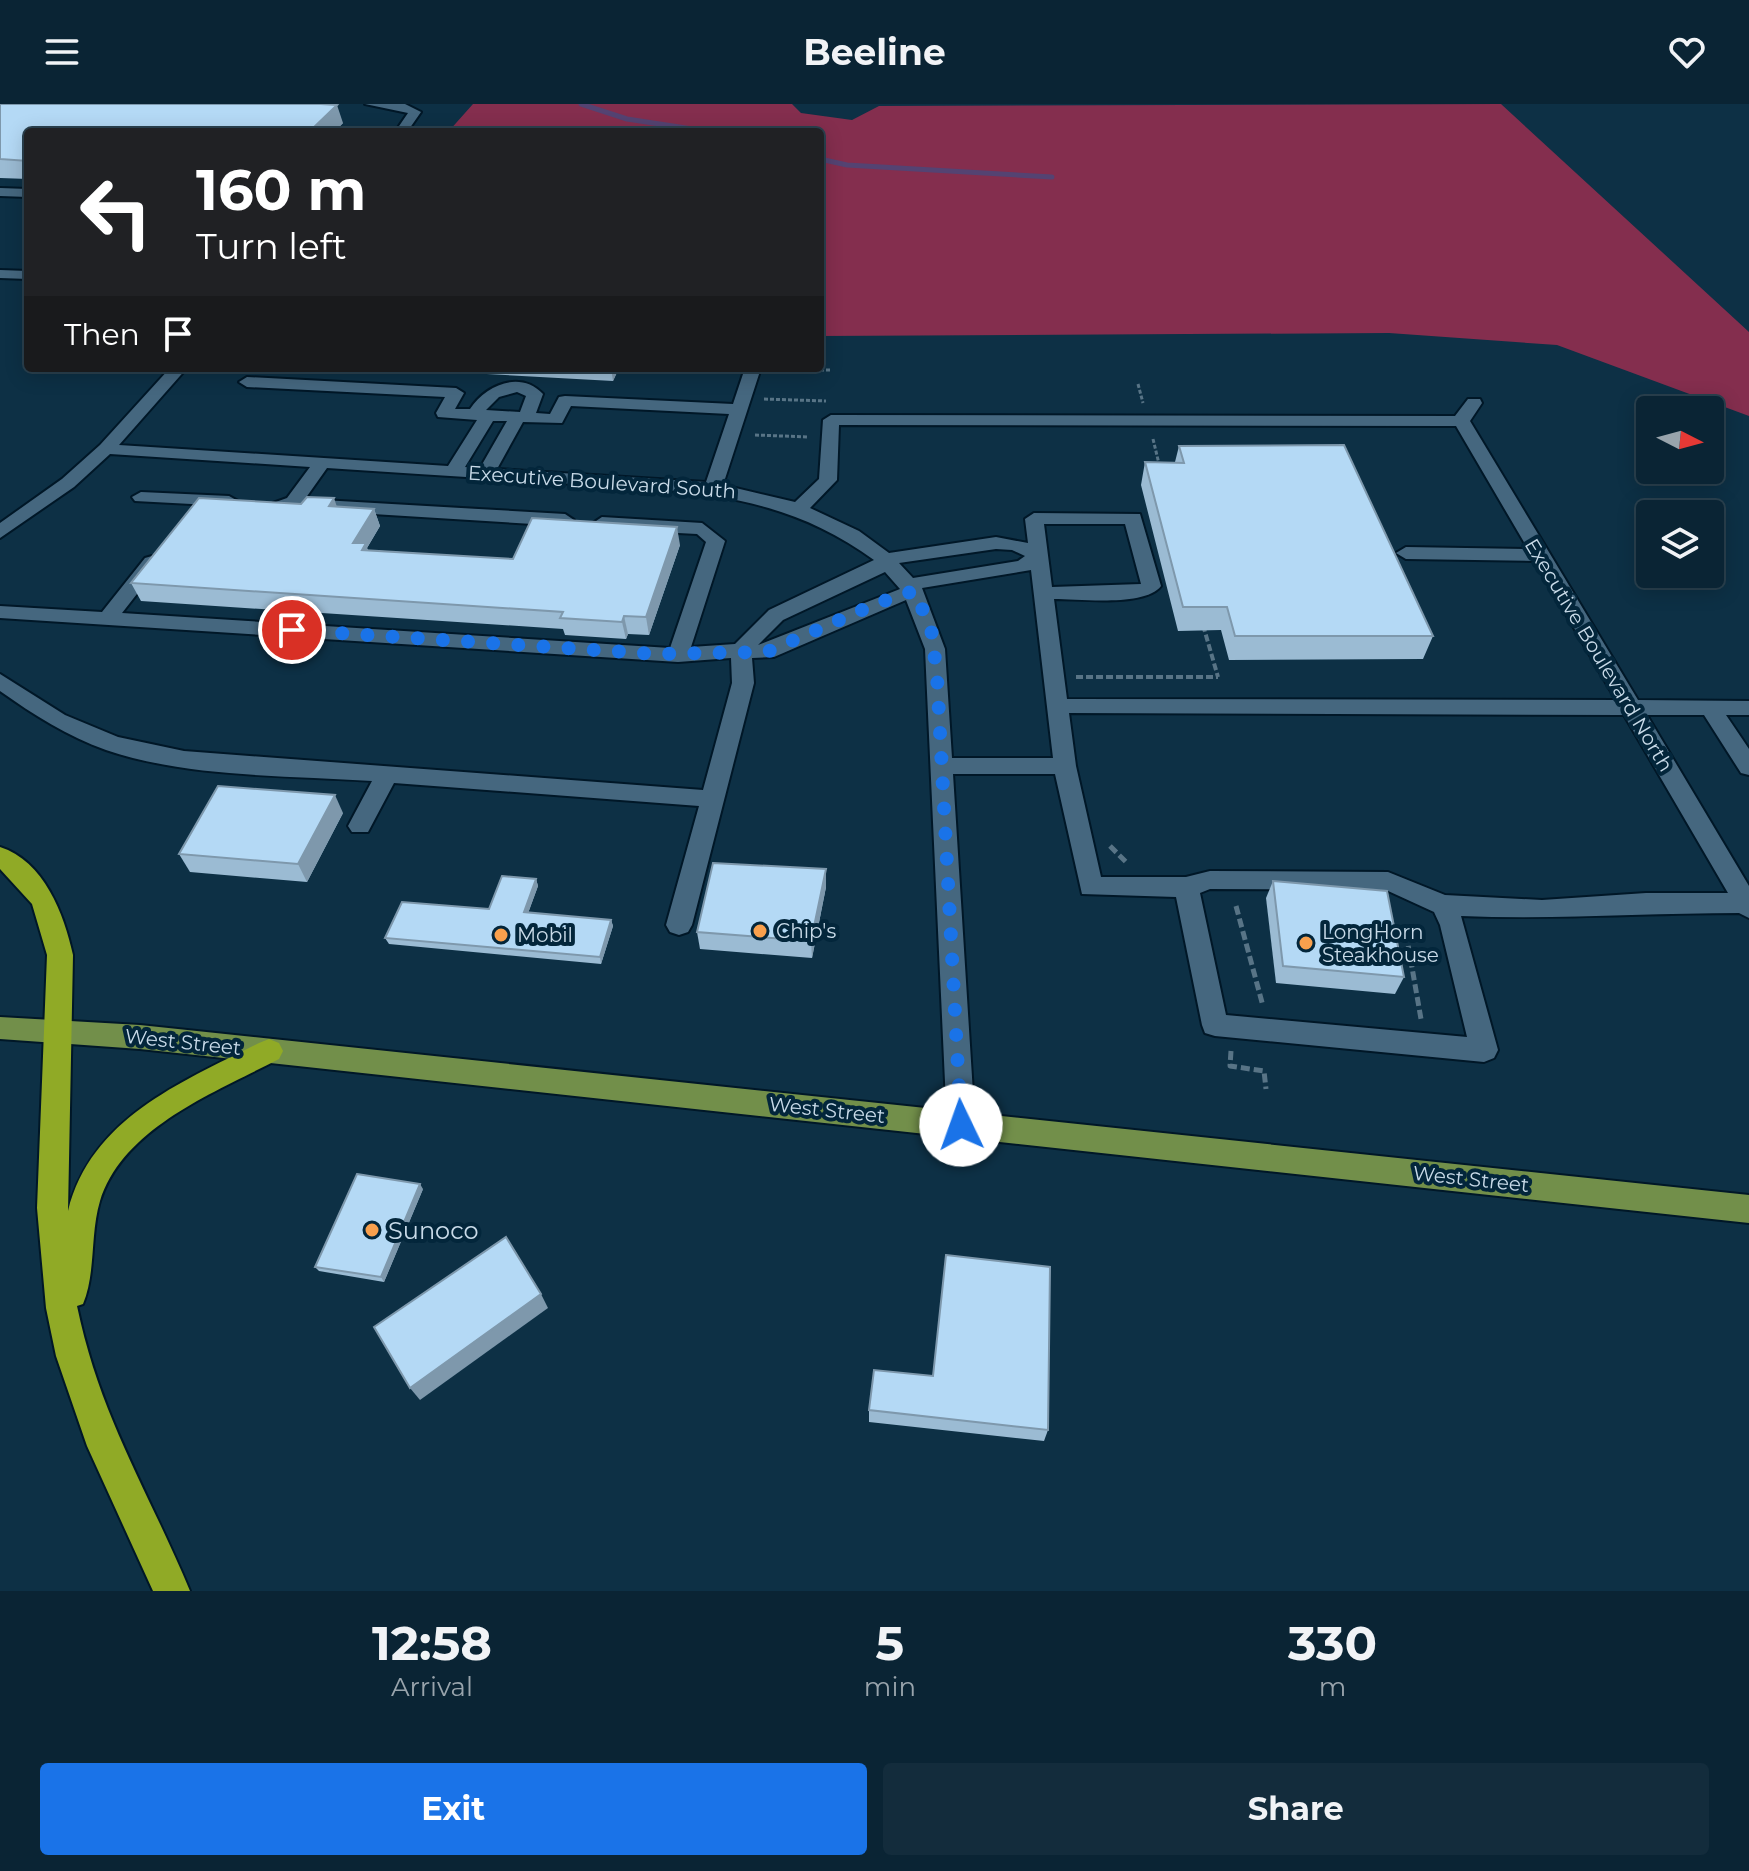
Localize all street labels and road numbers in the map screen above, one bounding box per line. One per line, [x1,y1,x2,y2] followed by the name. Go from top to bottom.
[467,461,737,503] street label: Executive Boulevard South
[1520,534,1678,776] street label: Executive Boulevard North
[124,1024,242,1060] street label: West Street
[768,1092,886,1128] street label: West Street
[1412,1161,1530,1197] street label: West Street

